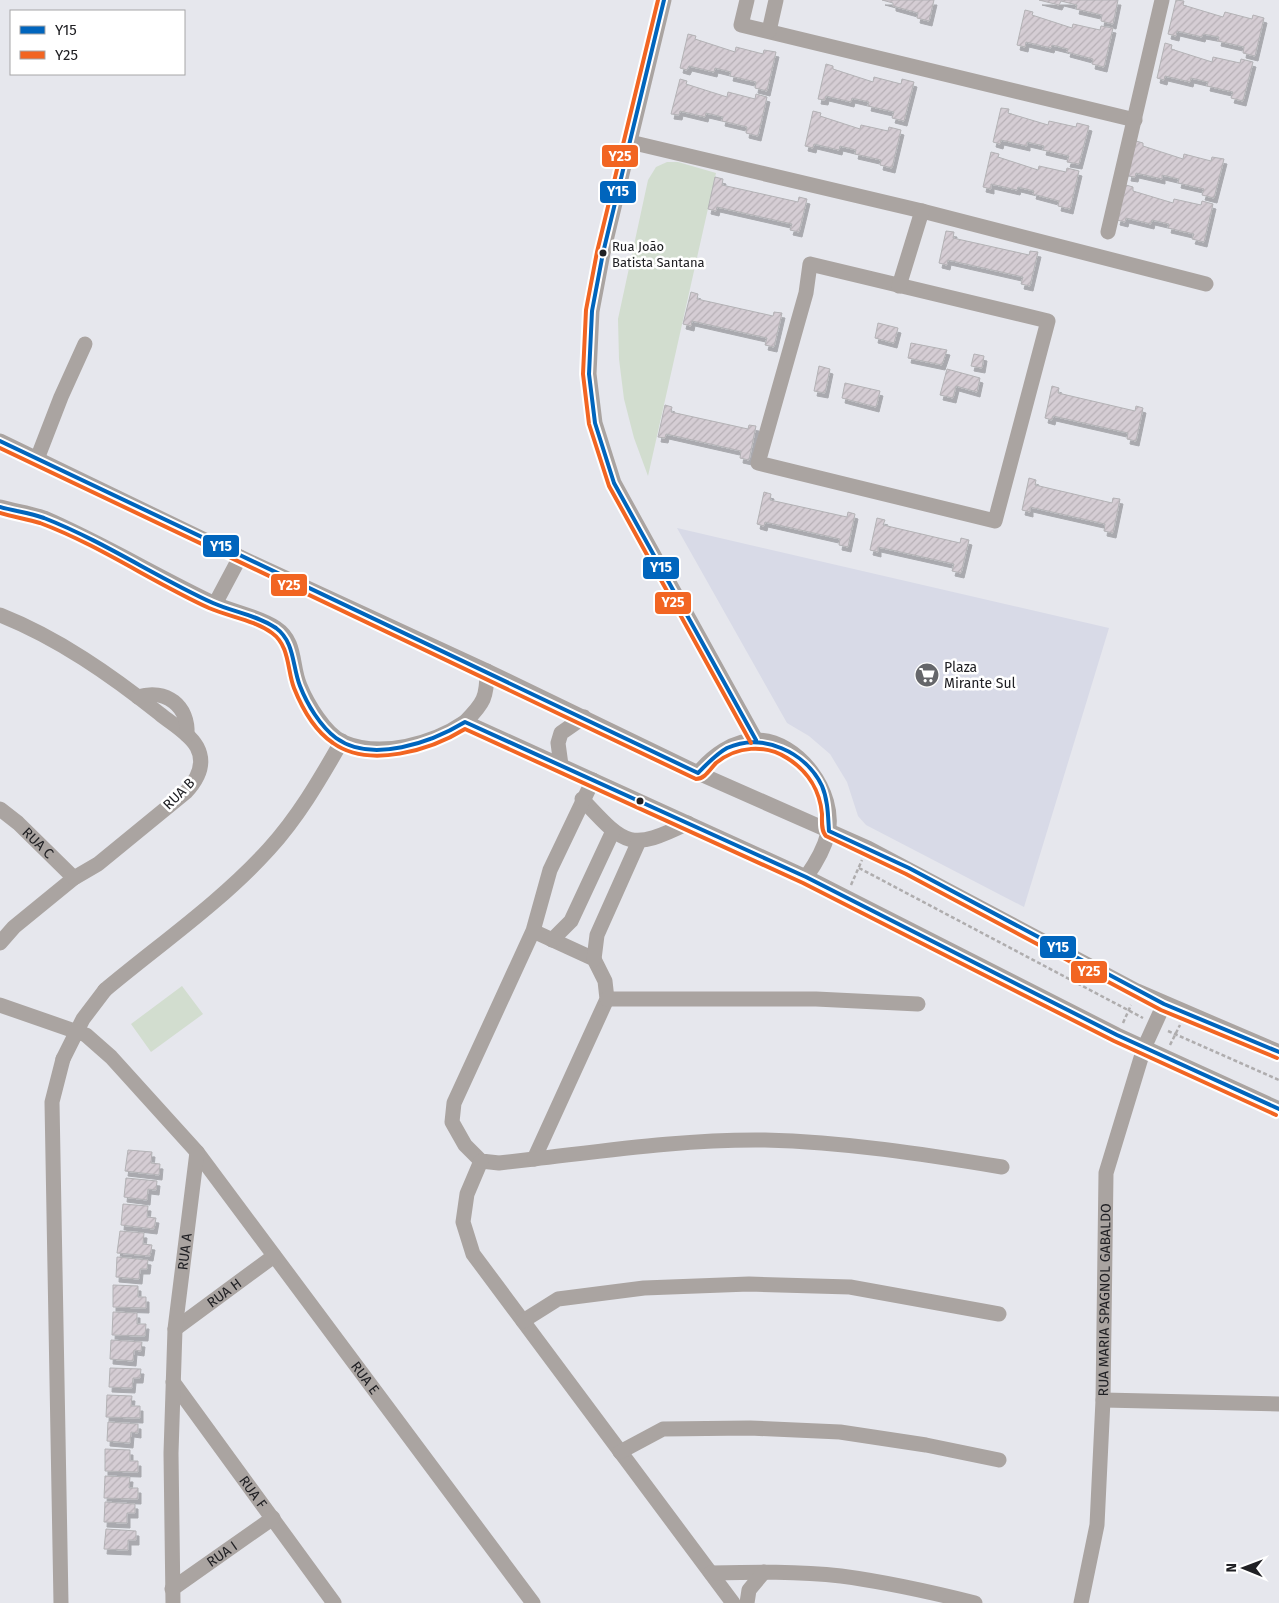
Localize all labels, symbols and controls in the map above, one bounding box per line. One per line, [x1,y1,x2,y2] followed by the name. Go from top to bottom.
[10,10,185,75] legend
[55,21,77,39] text: Y15
[55,46,78,64] text: Y25
[601,144,639,168] line badge: Y25
[608,148,632,165] text: Y25
[599,180,637,204] line badge: Y15
[606,183,629,200] text: Y15
[612,239,705,270] place label: Rua João Batista Santana
[598,248,608,258] marker: Rua João Batista Santana
[202,534,240,558] line badge: Y15
[209,538,232,555] text: Y15
[642,556,680,580] line badge: Y15
[649,559,672,576] text: Y15
[270,573,308,597] line badge: Y25
[277,577,301,594] text: Y25
[654,591,692,615] line badge: Y25
[661,594,685,611] text: Y25
[944,659,1016,692] place label: Plaza Mirante Sul
[914,662,940,688] supermarket icon: Plaza Mirante Sul
[160,775,198,813] street label: RUA B
[635,796,645,806] unlabelled marker
[19,824,57,862] street label: RUA C
[1039,935,1077,959] line badge: Y15
[1046,939,1069,956] text: Y15
[1070,960,1108,984] line badge: Y25
[1077,963,1101,980] text: Y25
[1095,1203,1114,1397] street label: RUA MARIA SPAGNOL GABALDO
[174,1232,195,1271] street label: RUA A
[203,1274,245,1311] street label: RUA H
[347,1358,383,1398] street label: RUA E
[236,1472,271,1512] street label: RUA F
[203,1537,240,1570] street label: RUA I
[1219,1543,1269,1593] north arrow
[1223,1563,1240,1573] text: N

